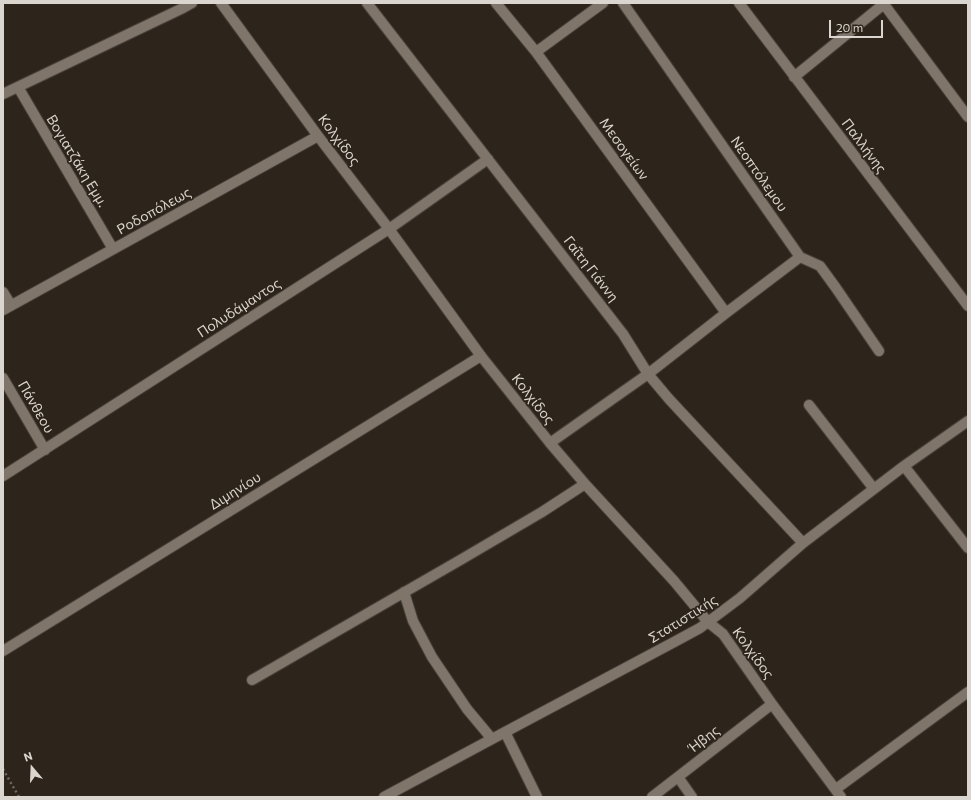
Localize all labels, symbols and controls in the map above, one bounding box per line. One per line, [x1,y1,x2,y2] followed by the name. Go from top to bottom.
[831,12,885,38] scale bar
[836,20,863,34] text: 20 m
[314,111,364,169] street label: Κολχίδος
[43,112,111,210] street label: Βογιατζάκη Εμμ.
[596,115,652,183] street label: Μεσογείων
[838,115,890,177] street label: Παλλήνης
[727,133,791,215] street label: Νεοπτόλεμου
[114,184,194,238] street label: Ροδοπόλεως
[560,233,622,305] street label: Γαΐτη Γιάννη
[194,275,284,341] street label: Πολυδάμαντος
[508,370,558,428] street label: Κολχίδος
[14,378,58,436] street label: Πάνθεου
[206,469,264,513] street label: Διμηνίου
[646,591,720,647] street label: Στατιστικής
[729,624,777,682] street label: Κολχίδος
[685,722,723,756] street label: Ήβης
[12,748,52,788] north arrow
[22,749,34,764] text: N

